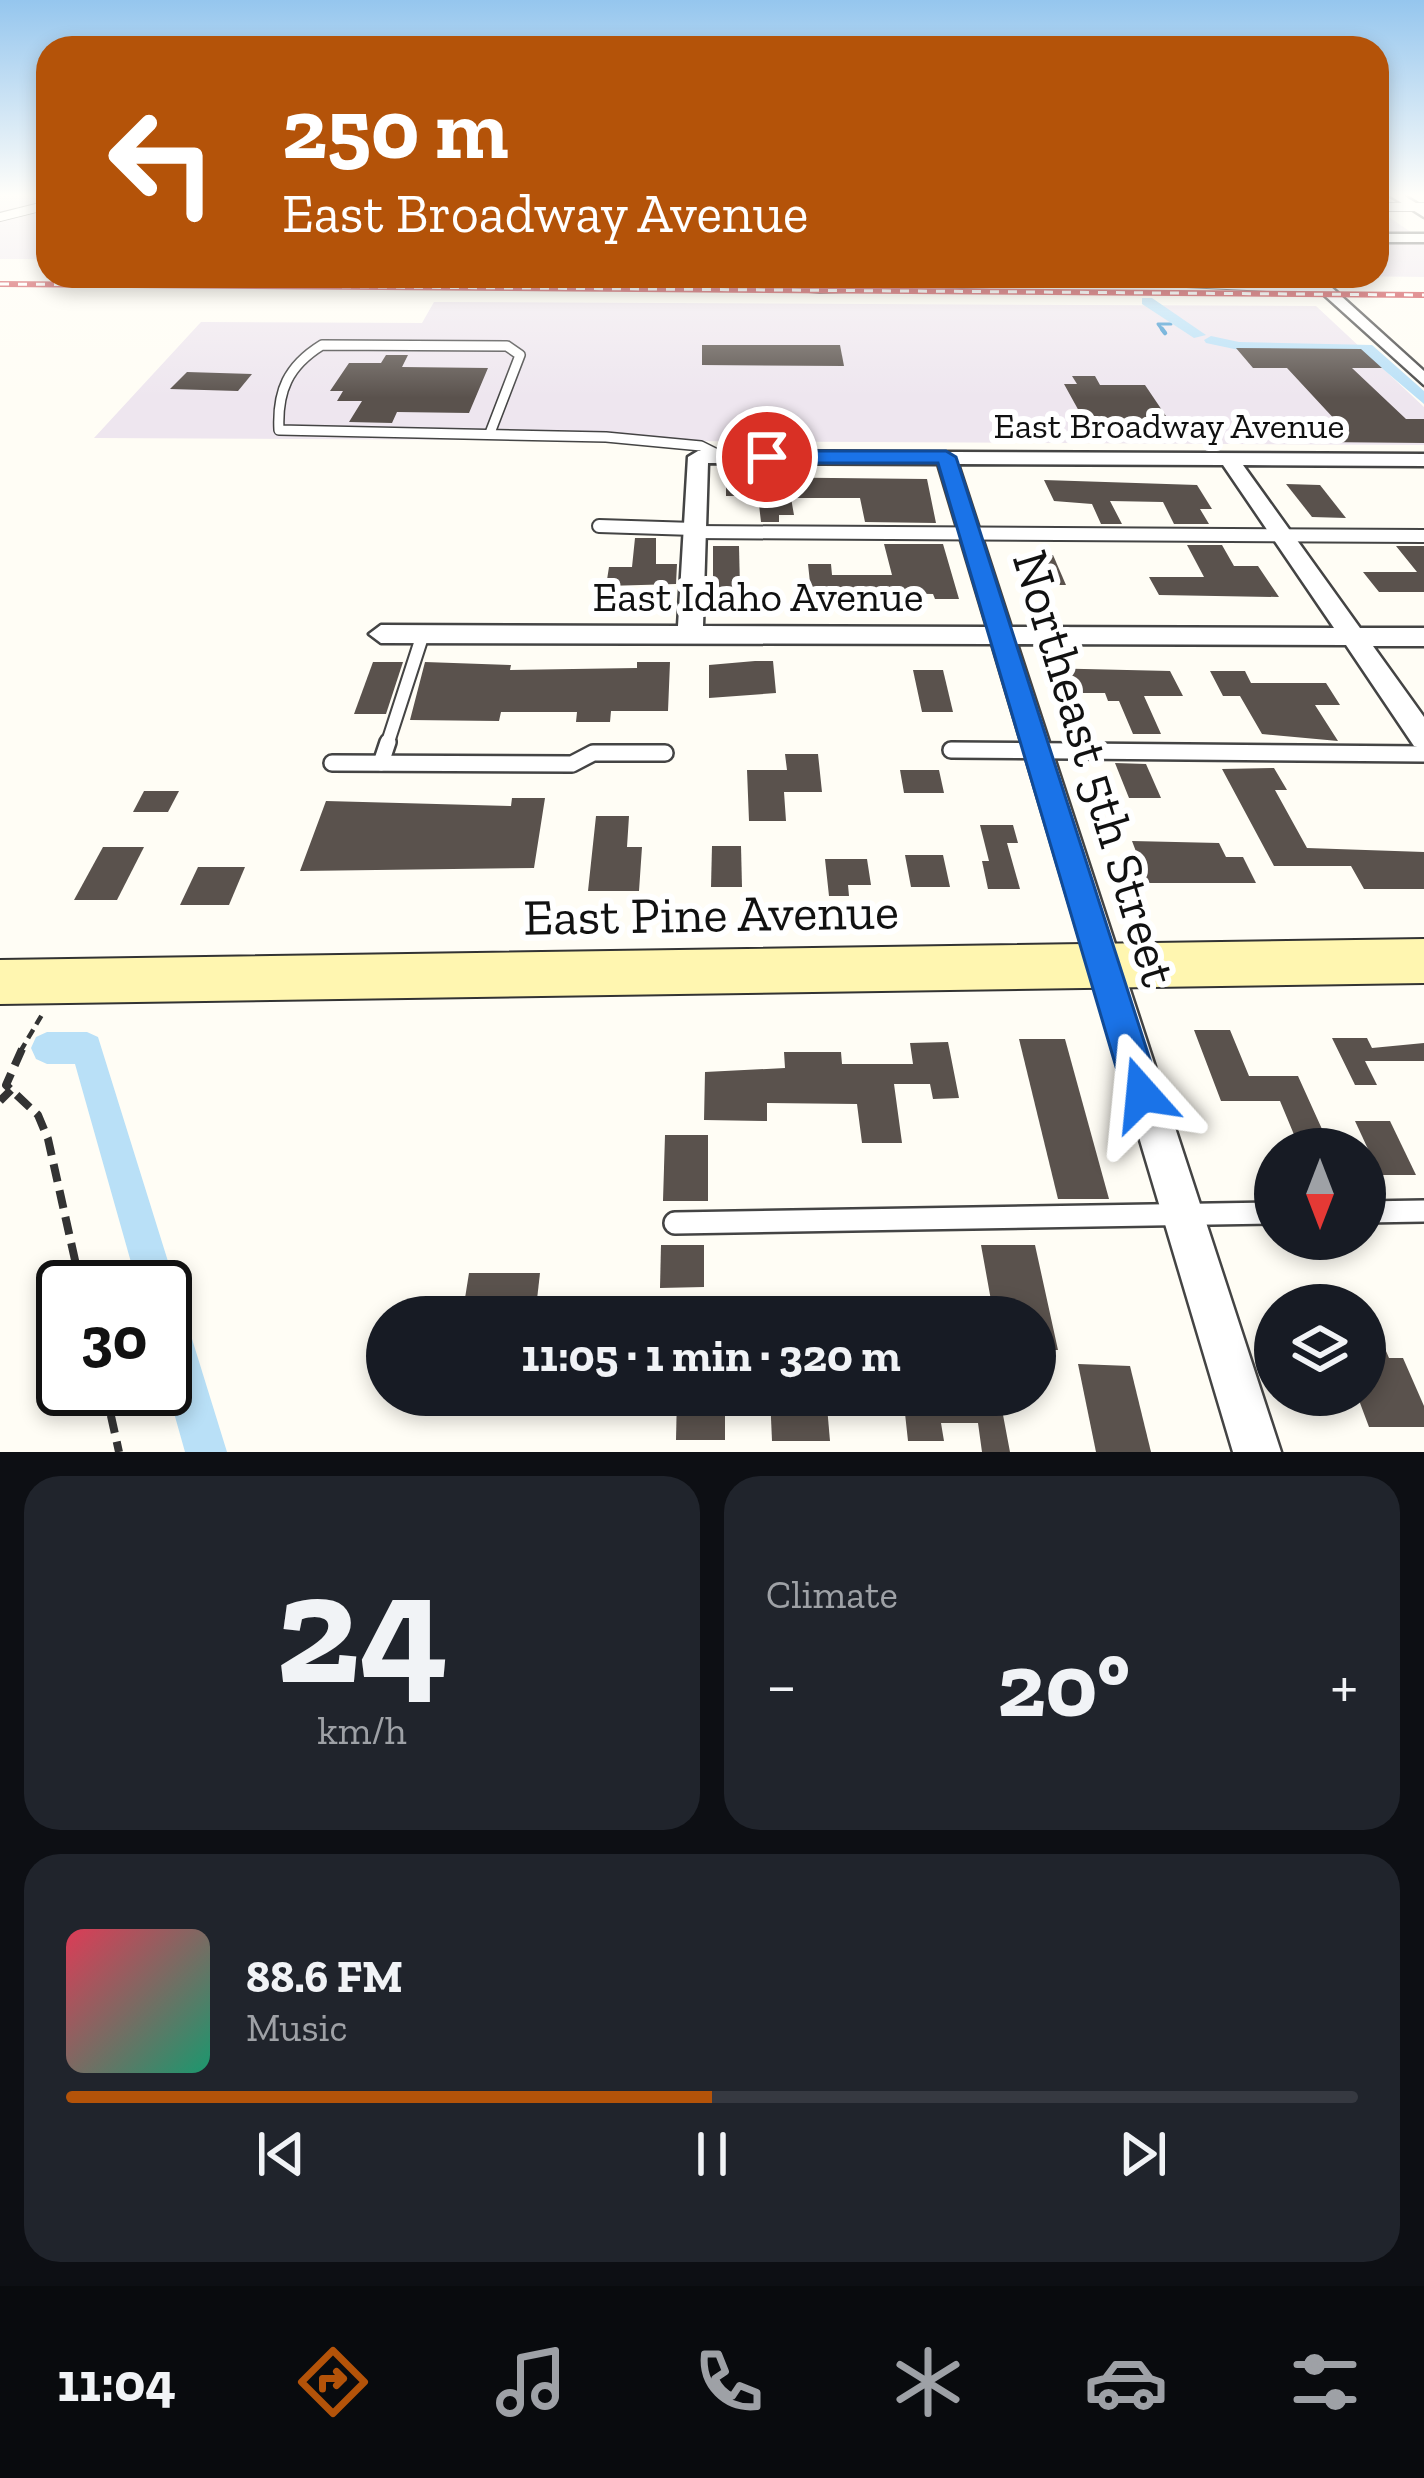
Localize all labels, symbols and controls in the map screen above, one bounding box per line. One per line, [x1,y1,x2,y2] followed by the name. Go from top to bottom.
[282,79,509,180] text: 250 m
[84,84,240,240] icon: left
[282,181,808,246] text: East Broadway Avenue
[994,404,1344,447] street label: East Broadway Avenue
[716,406,818,508] pin
[734,424,800,490] icon: arrive
[1000,543,1190,993] street label: Northeast 5th Street
[593,571,923,622] street label: East Idaho Avenue
[523,880,899,948] street label: East Pine Avenue
[1079,1031,1205,1157] position arrow
[1254,1128,1386,1260] north arrow
[1254,1128,1386,1416] map controls
[36,1260,192,1416] speed limit sign: 30
[1254,1284,1386,1416] button: layers
[521,1329,901,1383] text: 11:05 · 1 min · 320 m
[276,1535,448,1722] text: 24
[766,1571,898,1618] text: Climate
[997,1631,1130,1739] text: 20°
[766,1646,797,1725] text: −
[1330,1646,1358,1725] text: +
[318,1707,407,1754] text: km/h
[246,1950,403,2004] text: 88.6 FM
[246,2004,348,2051] text: Music
[248,2121,314,2187] icon: previous
[679,2121,745,2187] icon: pause
[1110,2121,1176,2187] icon: next
[291,2340,375,2424] icon: directions
[489,2340,573,2424] icon: music
[687,2340,771,2424] icon: phone
[886,2340,970,2424] icon: climate
[1084,2340,1168,2424] icon: car
[1283,2340,1367,2424] icon: filters
[57,2350,176,2415] text: 11:04

